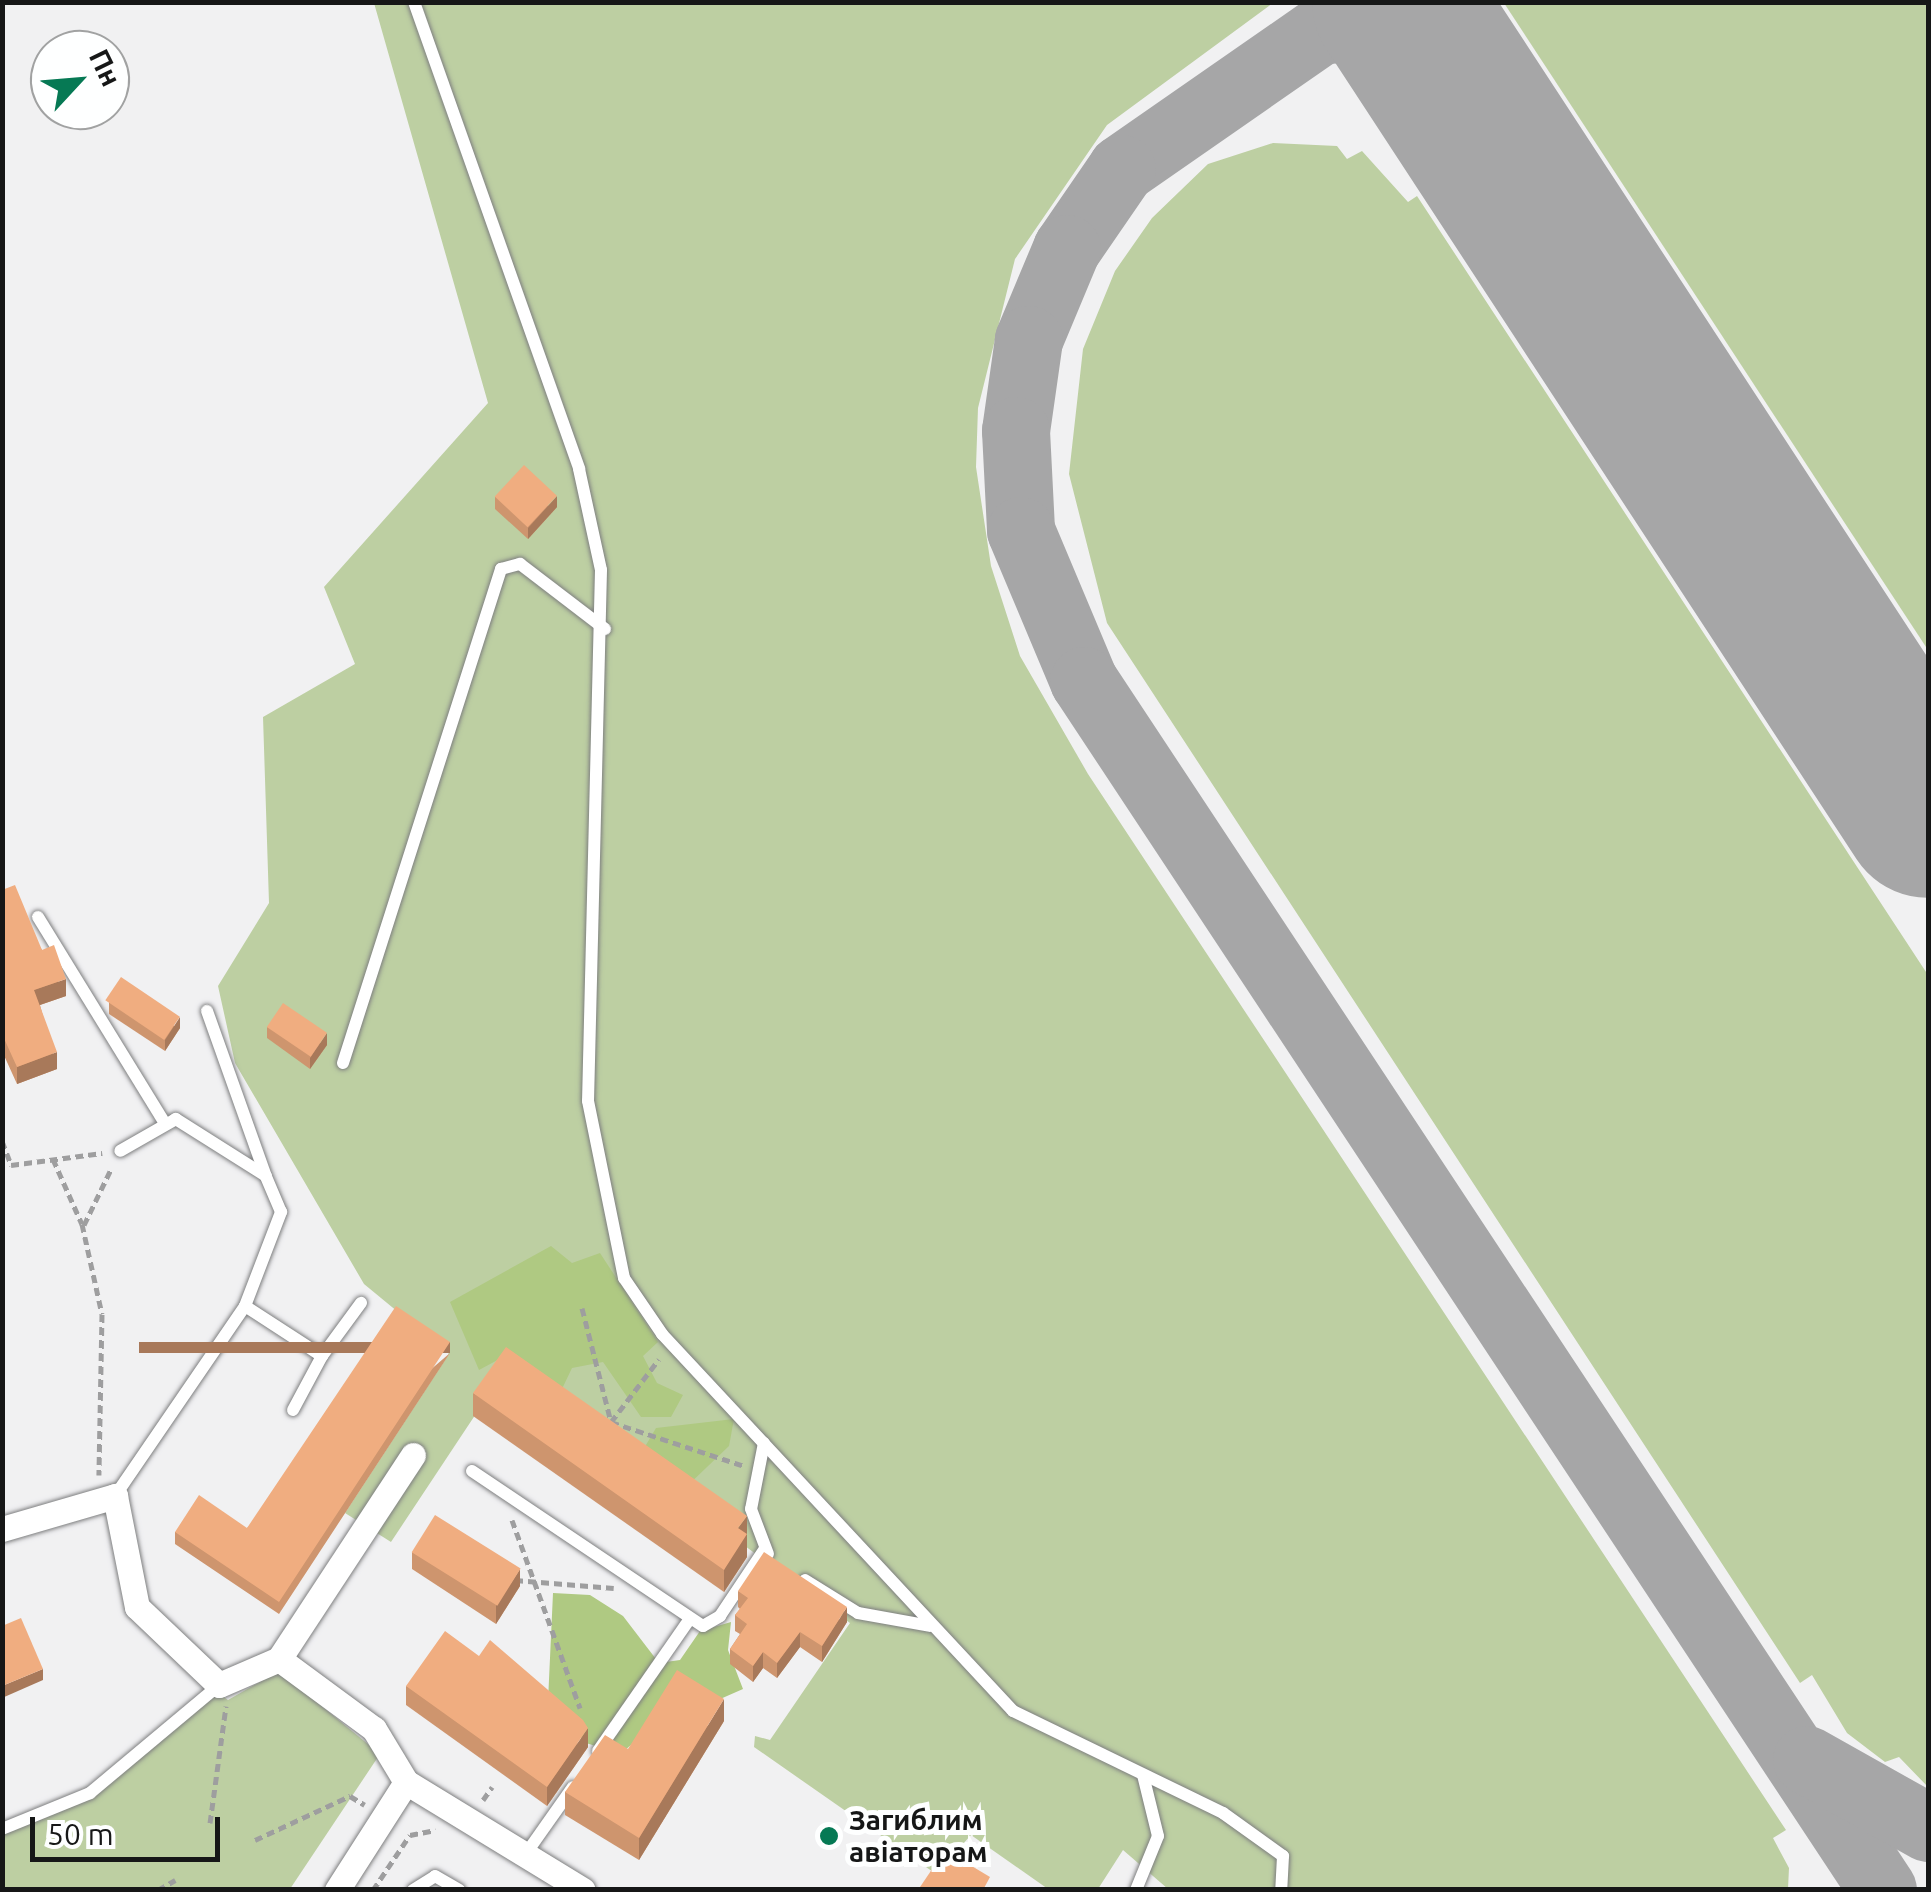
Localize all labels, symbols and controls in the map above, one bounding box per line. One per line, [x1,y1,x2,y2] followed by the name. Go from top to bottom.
[30,30,130,130] north arrow
[84,44,128,91] text: Пн
[35,1797,225,1859] scale bar
[849,1803,988,1869] place label: Загиблим авіаторам
[47,1817,114,1851] text: 50 m
[818,1825,840,1847] marker: Загиблим авіаторам

